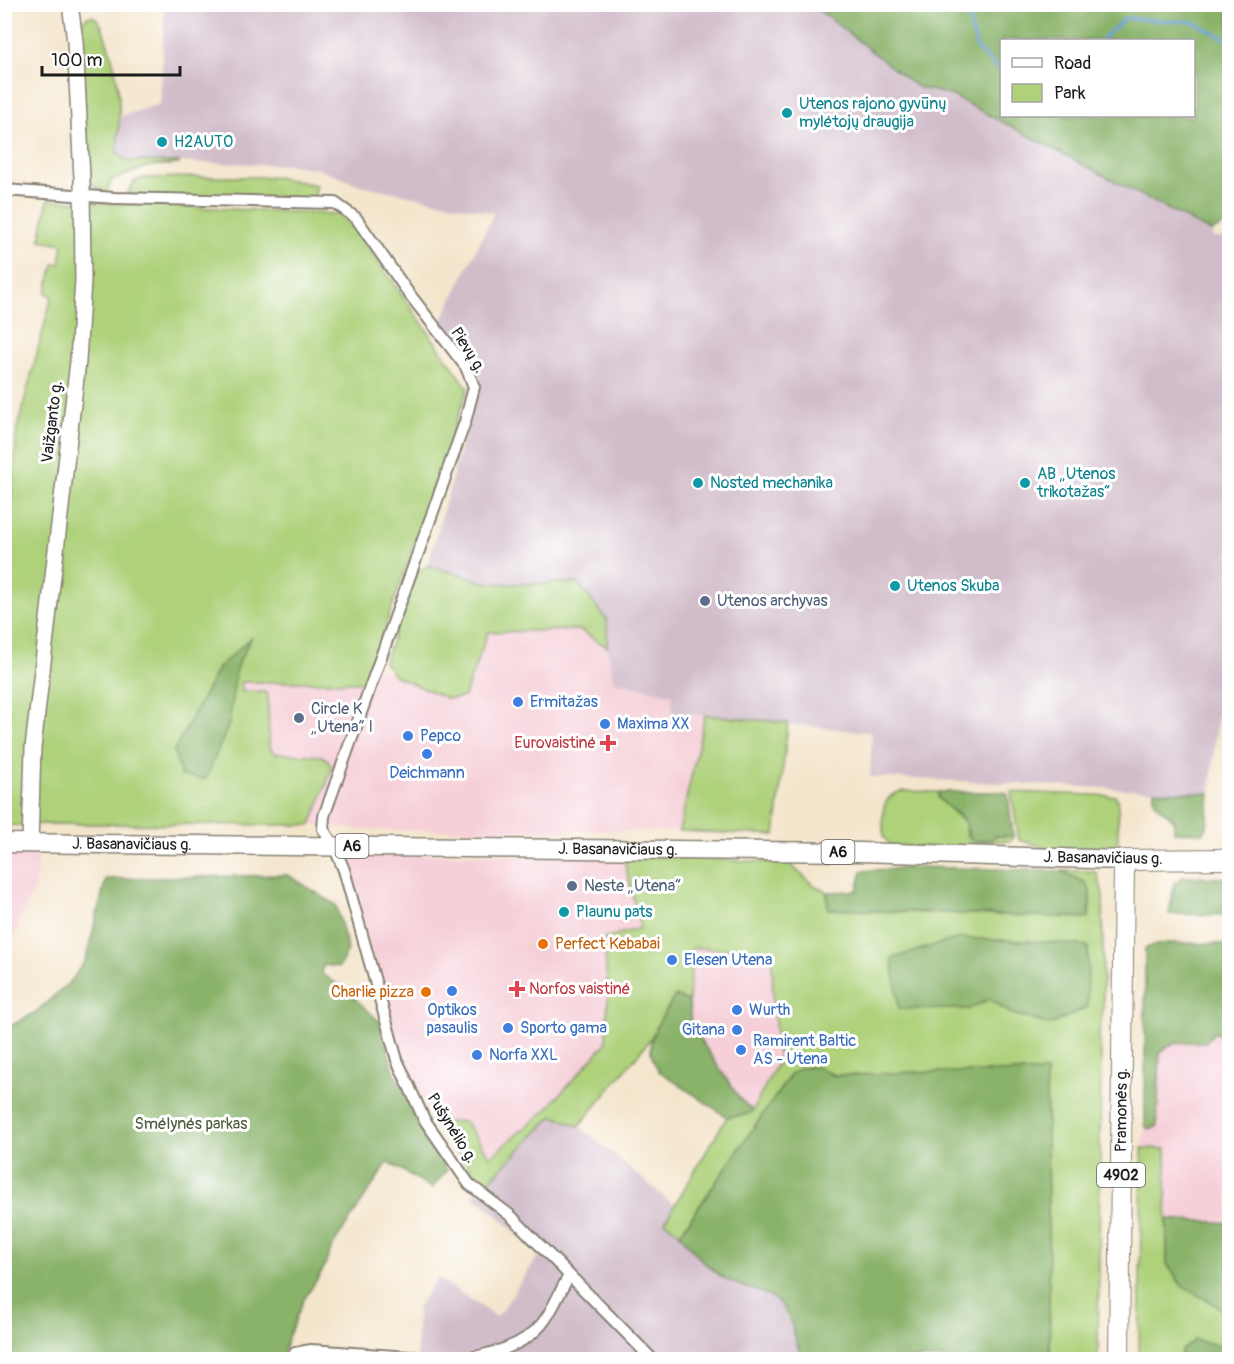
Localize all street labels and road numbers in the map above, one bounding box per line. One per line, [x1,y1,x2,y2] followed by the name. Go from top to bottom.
[446,323,490,377] street label: Pievų g.
[37,380,67,464] street label: Vaižganto g.
[72,834,192,855] street label: J. Basanavičiaus g.
[336,834,368,858] road number: A6
[558,839,678,860] street label: J. Basanavičiaus g.
[822,840,854,864] road number: A6
[1043,847,1163,869] street label: J. Basanavičiaus g.
[1111,1068,1132,1152] street label: Pramonės g.
[423,1089,481,1167] street label: Pušynėlio g.
[1097,1163,1145,1187] road number: 4902

